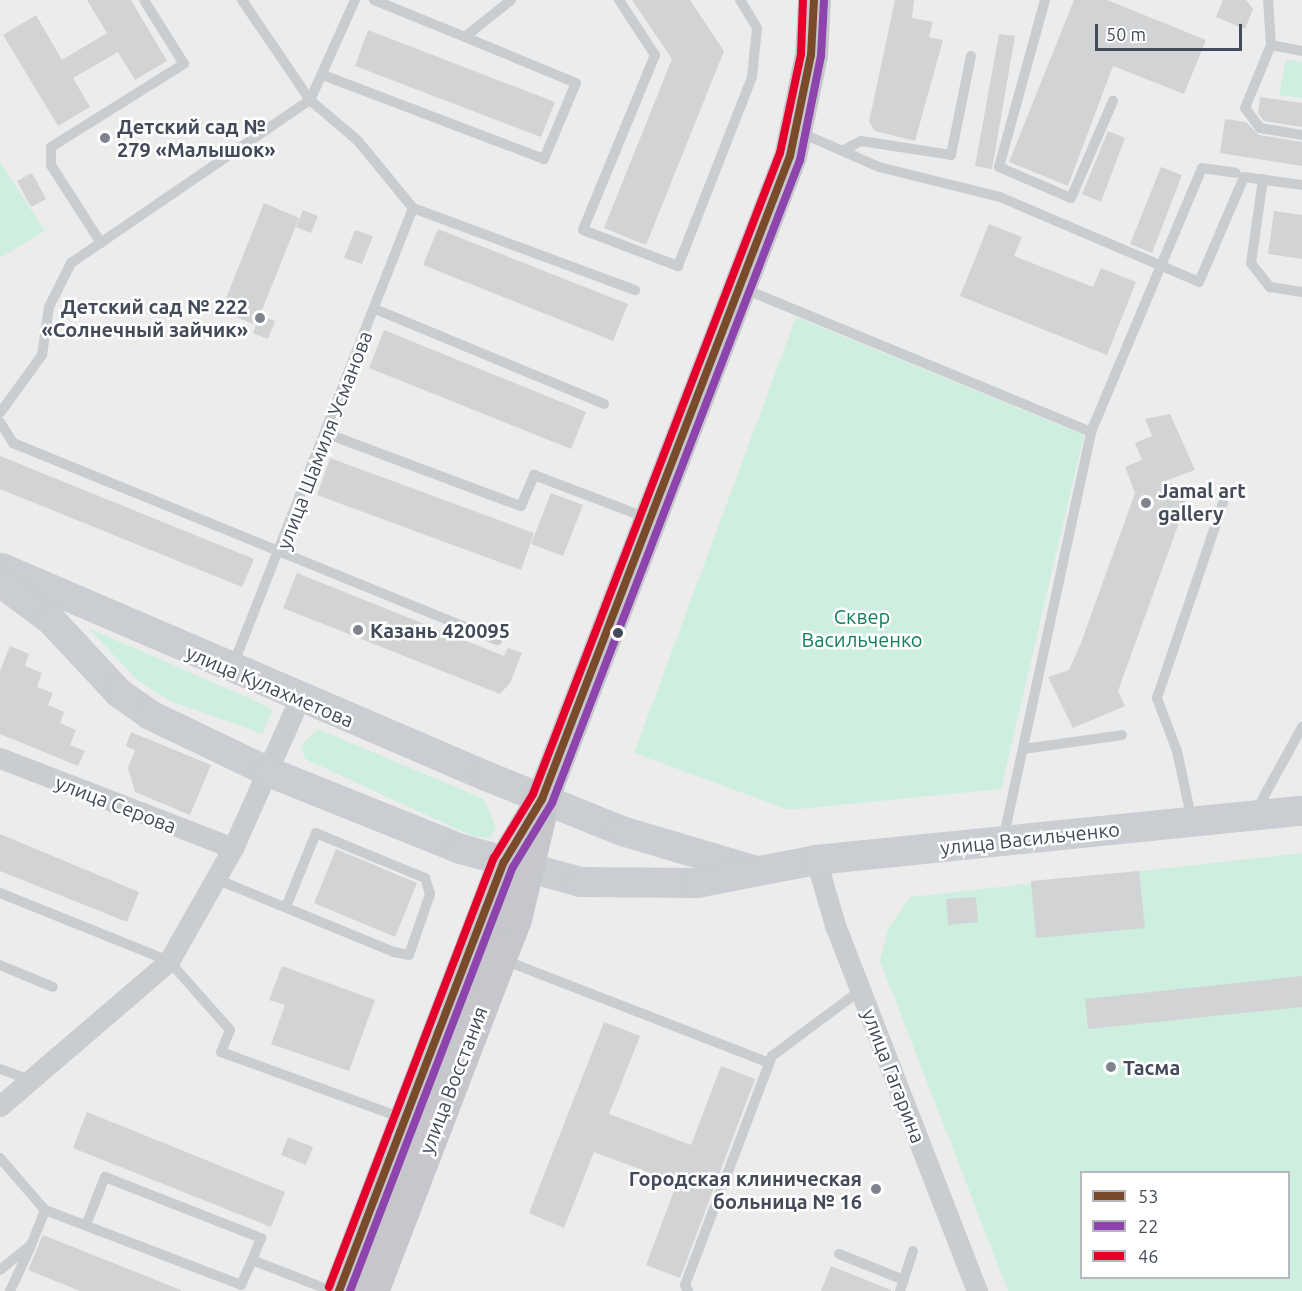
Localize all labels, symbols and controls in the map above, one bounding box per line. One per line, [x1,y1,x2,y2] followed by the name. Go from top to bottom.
[1098,12,1245,50] scale bar
[1106,24,1146,44] text: 50 m
[117,114,276,161] place label: Детский сад № 279 «Малышок»
[98,131,112,145] marker: Детский сад № 279 «Малышок»
[41,294,248,341] place label: Детский сад № 222 «Солнечный зайчик»
[253,311,267,325] marker: Детский сад № 222 «Солнечный зайчик»
[271,327,377,553] street label: улица Шамиля Усманова
[1158,479,1246,526] place label: Jamal art gallery
[1139,496,1153,510] marker: Jamal art gallery
[802,605,922,652] park label: Сквер Васильченко
[370,618,510,642] place label: Казань 420095
[351,623,365,637] marker: Казань 420095
[612,627,624,639] unlabelled marker
[183,640,357,732] street label: улица Кулахметова
[52,770,180,838] street label: улица Серова
[939,817,1121,859] street label: улица Васильченко
[414,1003,492,1157] street label: улица Восстания
[857,1006,931,1146] street label: улица Гагарина
[1123,1055,1180,1079] place label: Тасма
[1104,1060,1118,1074] marker: Тасма
[629,1166,862,1213] place label: Городская клиническая больница № 16
[1080,1171,1290,1279] legend
[867,1180,885,1198] marker: Городская клиническая больница № 16
[1138,1186,1158,1206] text: 53
[1138,1216,1158,1236] text: 22
[1138,1246,1158,1266] text: 46

